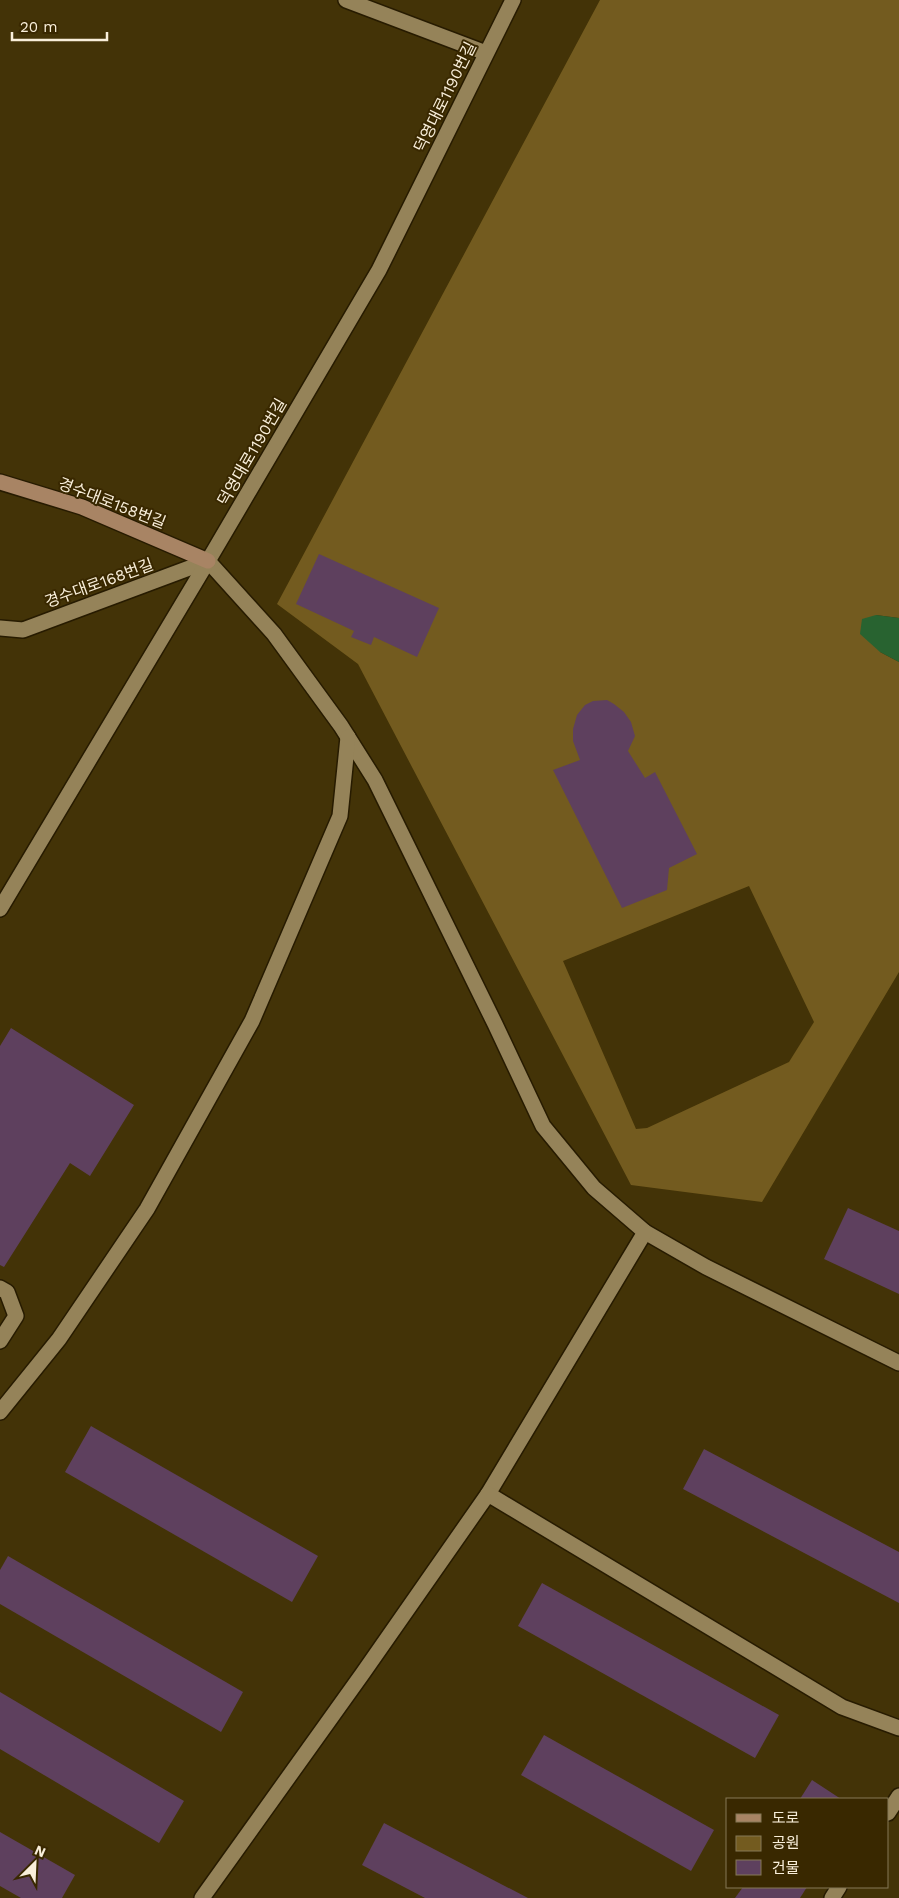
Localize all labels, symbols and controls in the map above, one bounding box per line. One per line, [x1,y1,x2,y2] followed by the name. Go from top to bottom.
[12,10,108,42] scale bar
[20,18,58,36] text: 20 m
[410,39,480,155] street label: 덕영대로1190번길
[214,395,290,509] street label: 덕영대로1190번길
[56,474,168,532] street label: 경수대로158번길
[42,555,156,611] street label: 경수대로168번길
[726,1798,889,1888] legend
[772,1809,800,1827] text: 도로
[772,1834,800,1852] text: 공원
[10,1838,60,1888] north arrow
[32,1842,48,1861] text: N
[772,1859,800,1877] text: 건물

